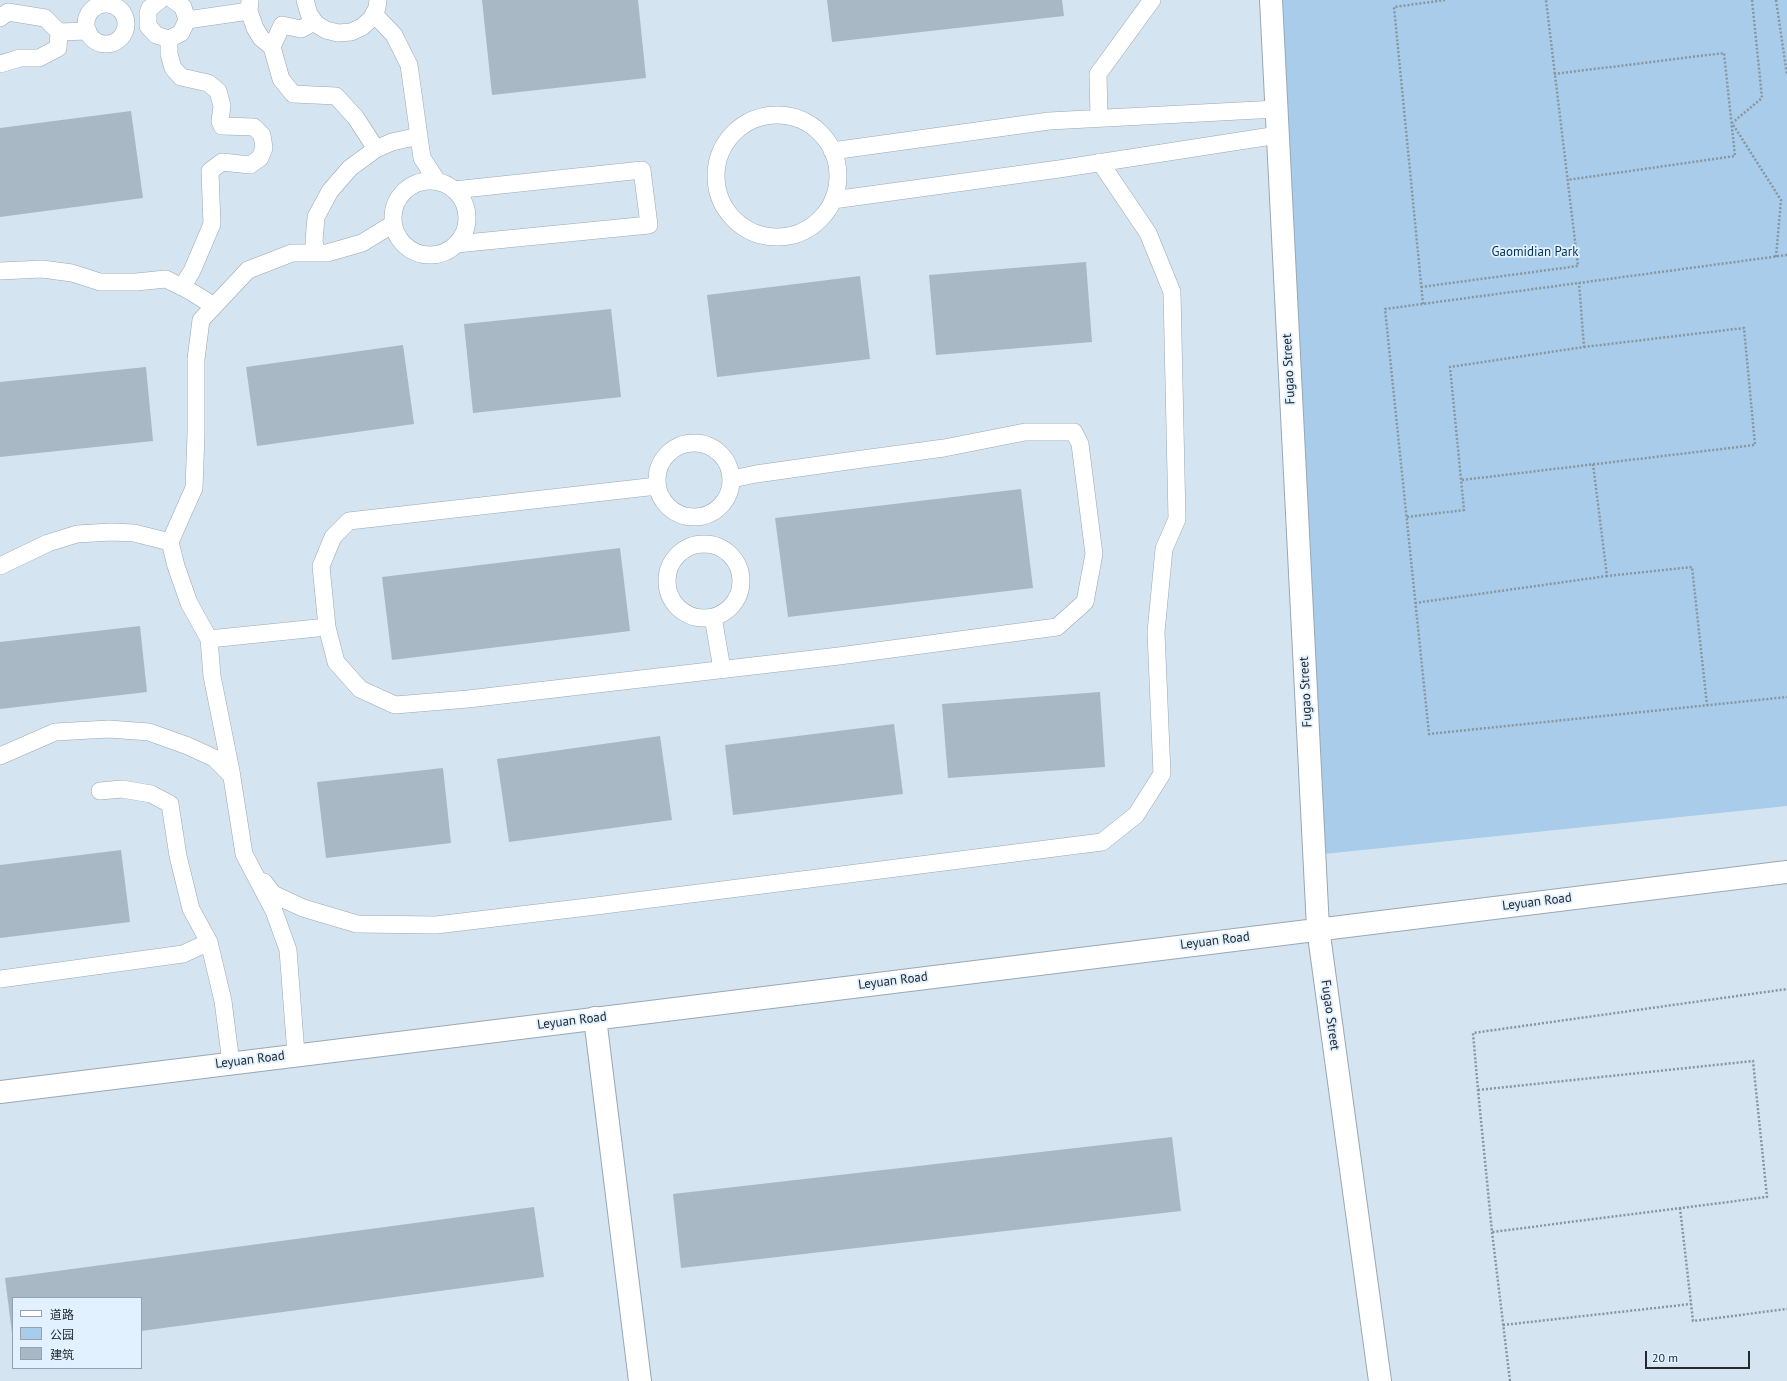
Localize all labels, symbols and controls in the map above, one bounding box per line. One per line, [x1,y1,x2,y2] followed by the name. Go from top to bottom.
[1492,244,1578,260] park label: Gaomidian Park
[1279,333,1299,405] street label: Fugao Street
[1296,656,1316,728] street label: Fugao Street
[1501,890,1573,914] street label: Leyuan Road
[1179,929,1251,953] street label: Leyuan Road
[857,969,929,993] street label: Leyuan Road
[1317,979,1343,1051] street label: Fugao Street
[536,1009,608,1033] street label: Leyuan Road
[214,1048,286,1072] street label: Leyuan Road
[12,1297,142,1369] legend
[50,1307,74,1322] text: 道路
[50,1327,74,1342] text: 公园
[1647,1343,1752,1369] scale bar
[50,1347,74,1362] text: 建筑
[1652,1350,1678,1365] text: 20 m

